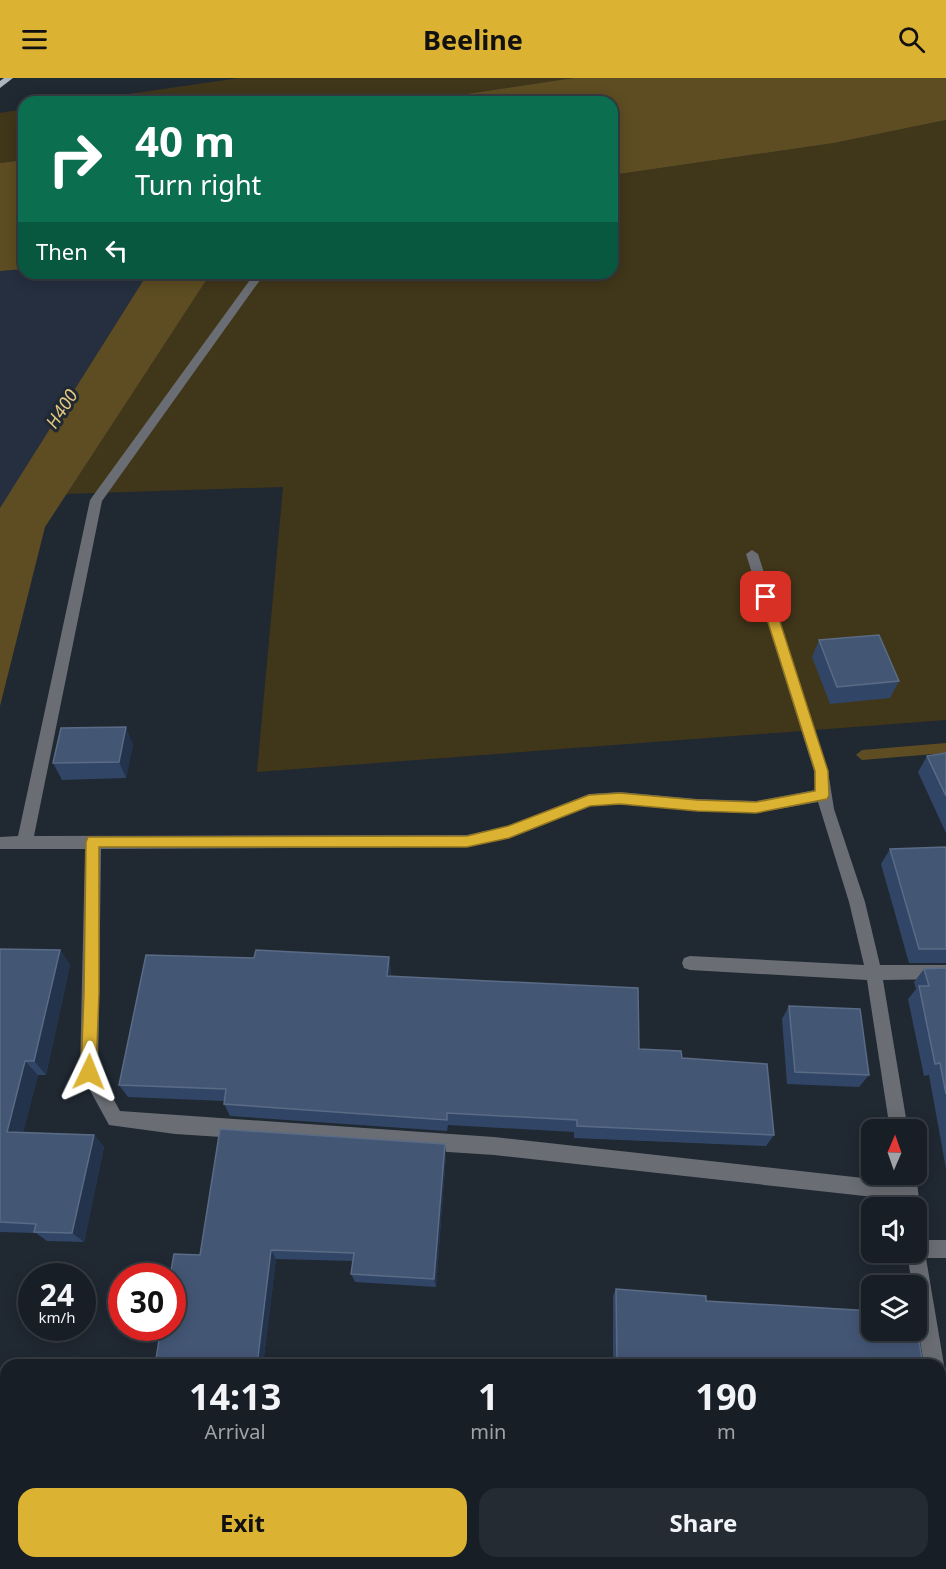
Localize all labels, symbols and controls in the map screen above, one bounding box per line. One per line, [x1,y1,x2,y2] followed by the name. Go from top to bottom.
[423,21,523,58] text: Beeline
[18,23,51,56] icon: menu
[895,23,928,56] icon: search
[135,112,235,169] text: 40 m
[36,120,114,198] icon: right
[135,166,261,203] text: Turn right
[100,234,133,267] icon: left
[36,236,88,266] text: Then
[40,384,83,433] water label: H400
[740,571,791,622] pin
[749,580,782,613] icon: arrive
[57,1040,121,1104] position arrow
[861,1119,927,1185] north arrow
[861,1119,927,1341] map controls
[861,1197,927,1263] button: sound
[108,1263,186,1341] speed limit sign: 30
[40,1274,74,1315] text: 24
[861,1275,927,1341] button: layers
[39,1307,75,1327] text: km/h
[189,1372,281,1421] text: 14:13
[478,1372,499,1421] text: 1
[695,1372,757,1421] text: 190
[205,1418,266,1445] text: Arrival
[470,1418,506,1445] text: min
[717,1418,736,1445] text: m
[18,1488,467,1557] button: Exit
[479,1488,928,1557] button: Share

